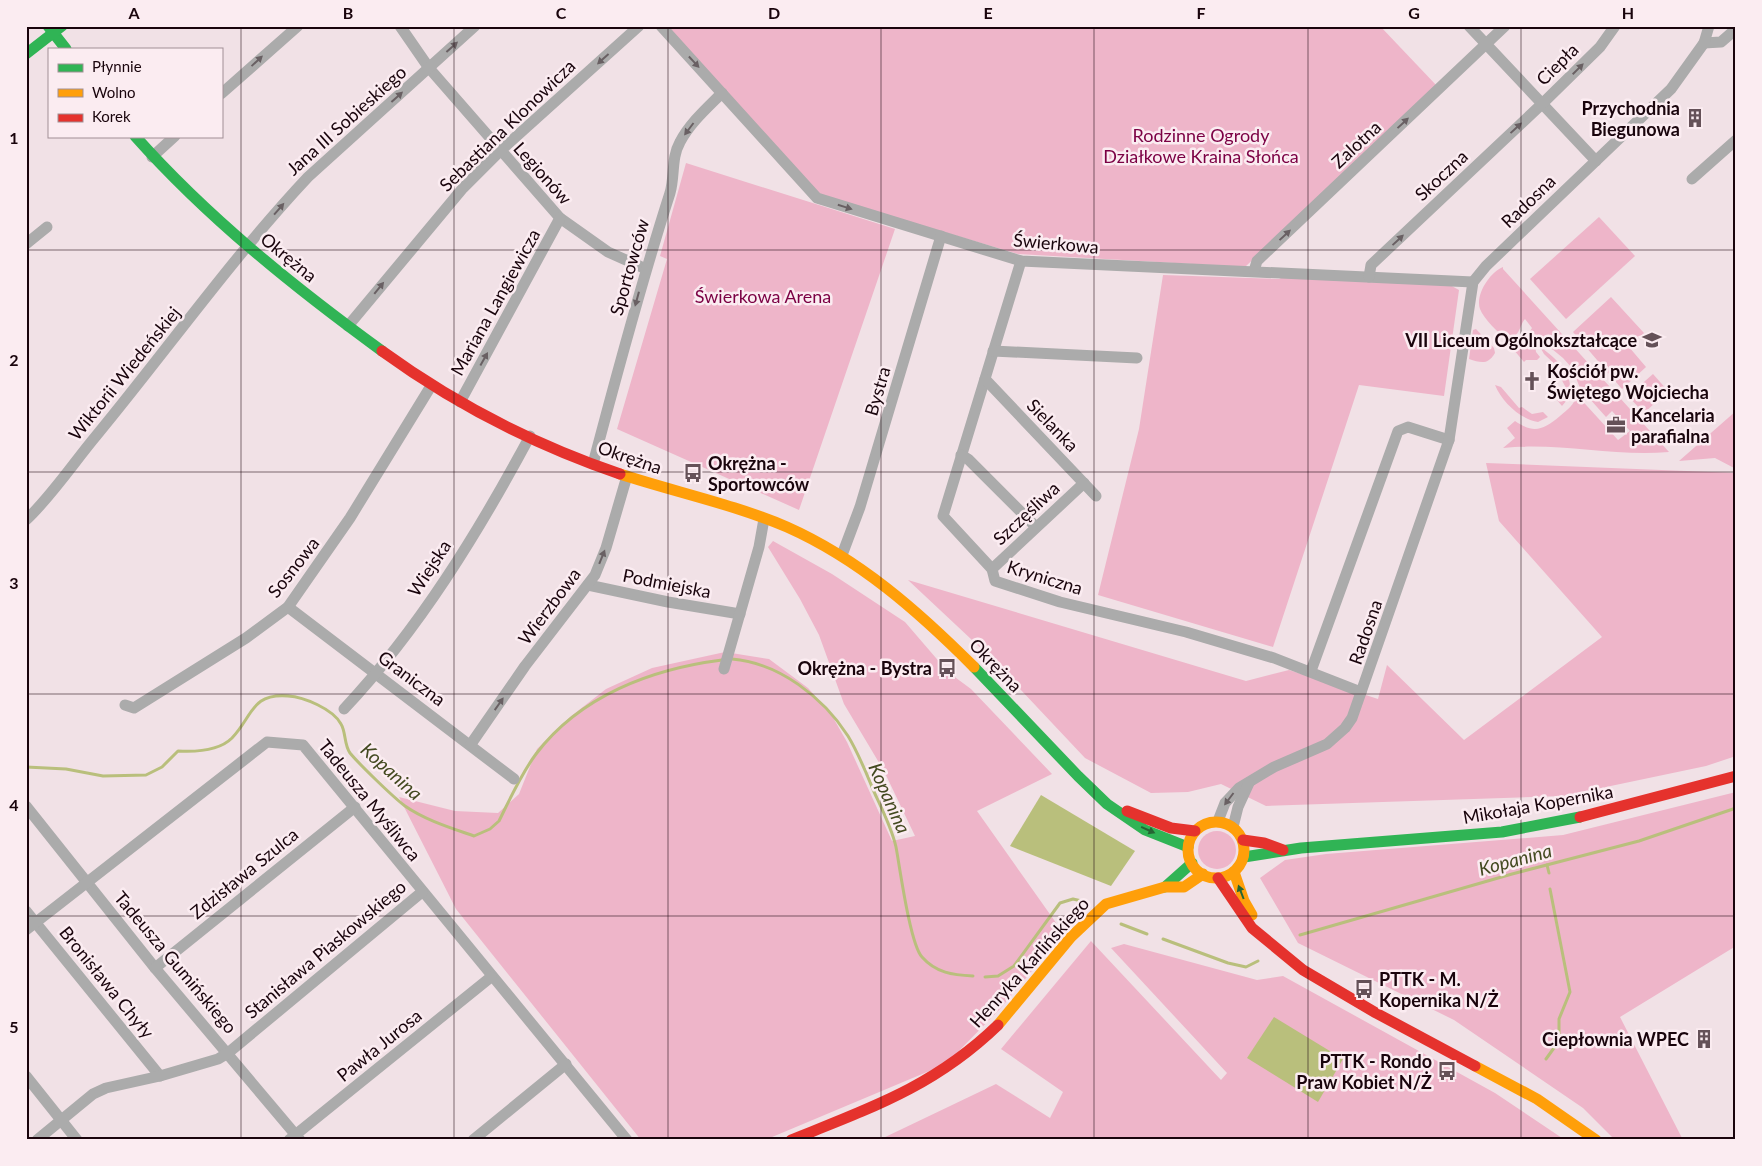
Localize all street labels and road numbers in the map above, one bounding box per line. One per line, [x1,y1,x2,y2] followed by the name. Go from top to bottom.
[1531,38,1583,90] street label: Ciepła
[435,54,579,196] street label: Sebastiana Klonowicza
[282,60,410,180] street label: Jana III Sobieskiego
[1327,116,1385,172] street label: Zalotna
[509,137,577,209] street label: Legionów
[1410,145,1472,205] street label: Skoczna
[1496,170,1560,232] street label: Radosna
[605,216,653,318] street label: Sportowców
[446,225,544,379] street label: Mariana Langiewicza
[256,228,322,286] street label: Okrężna
[1012,228,1100,258] street label: Świerkowa
[63,302,185,444] street label: Wiktorii Wiedeńskiej
[860,364,894,418] street label: Bystra
[1023,394,1083,456] street label: Sielanka
[595,436,665,478] street label: Okrężna
[988,477,1064,549] street label: Szczęśliwa
[263,532,323,602] street label: Sosnowa
[403,536,455,600] street label: Wiejska
[1005,555,1085,599] street label: Kryniczna
[513,563,585,649] street label: Wierzbowa
[621,564,713,602] street label: Podmiejska
[1344,597,1386,667] street label: Radosna
[965,634,1027,696] street label: Okrężna
[374,646,450,710] street label: Graniczna
[314,735,426,865] street label: Tadeusza Myśliwca
[1461,780,1615,828] street label: Mikołaja Kopernika
[186,823,302,923] street label: Zdzisława Szulca
[240,875,410,1023] street label: Stanisława Piaskowskiego
[110,886,242,1038] street label: Tadeusza Gumińskiego
[965,892,1093,1032] street label: Henryka Karlińskiego
[55,921,159,1043] street label: Bronisława Chyły
[332,1004,426,1086] street label: Pawła Jurosa

